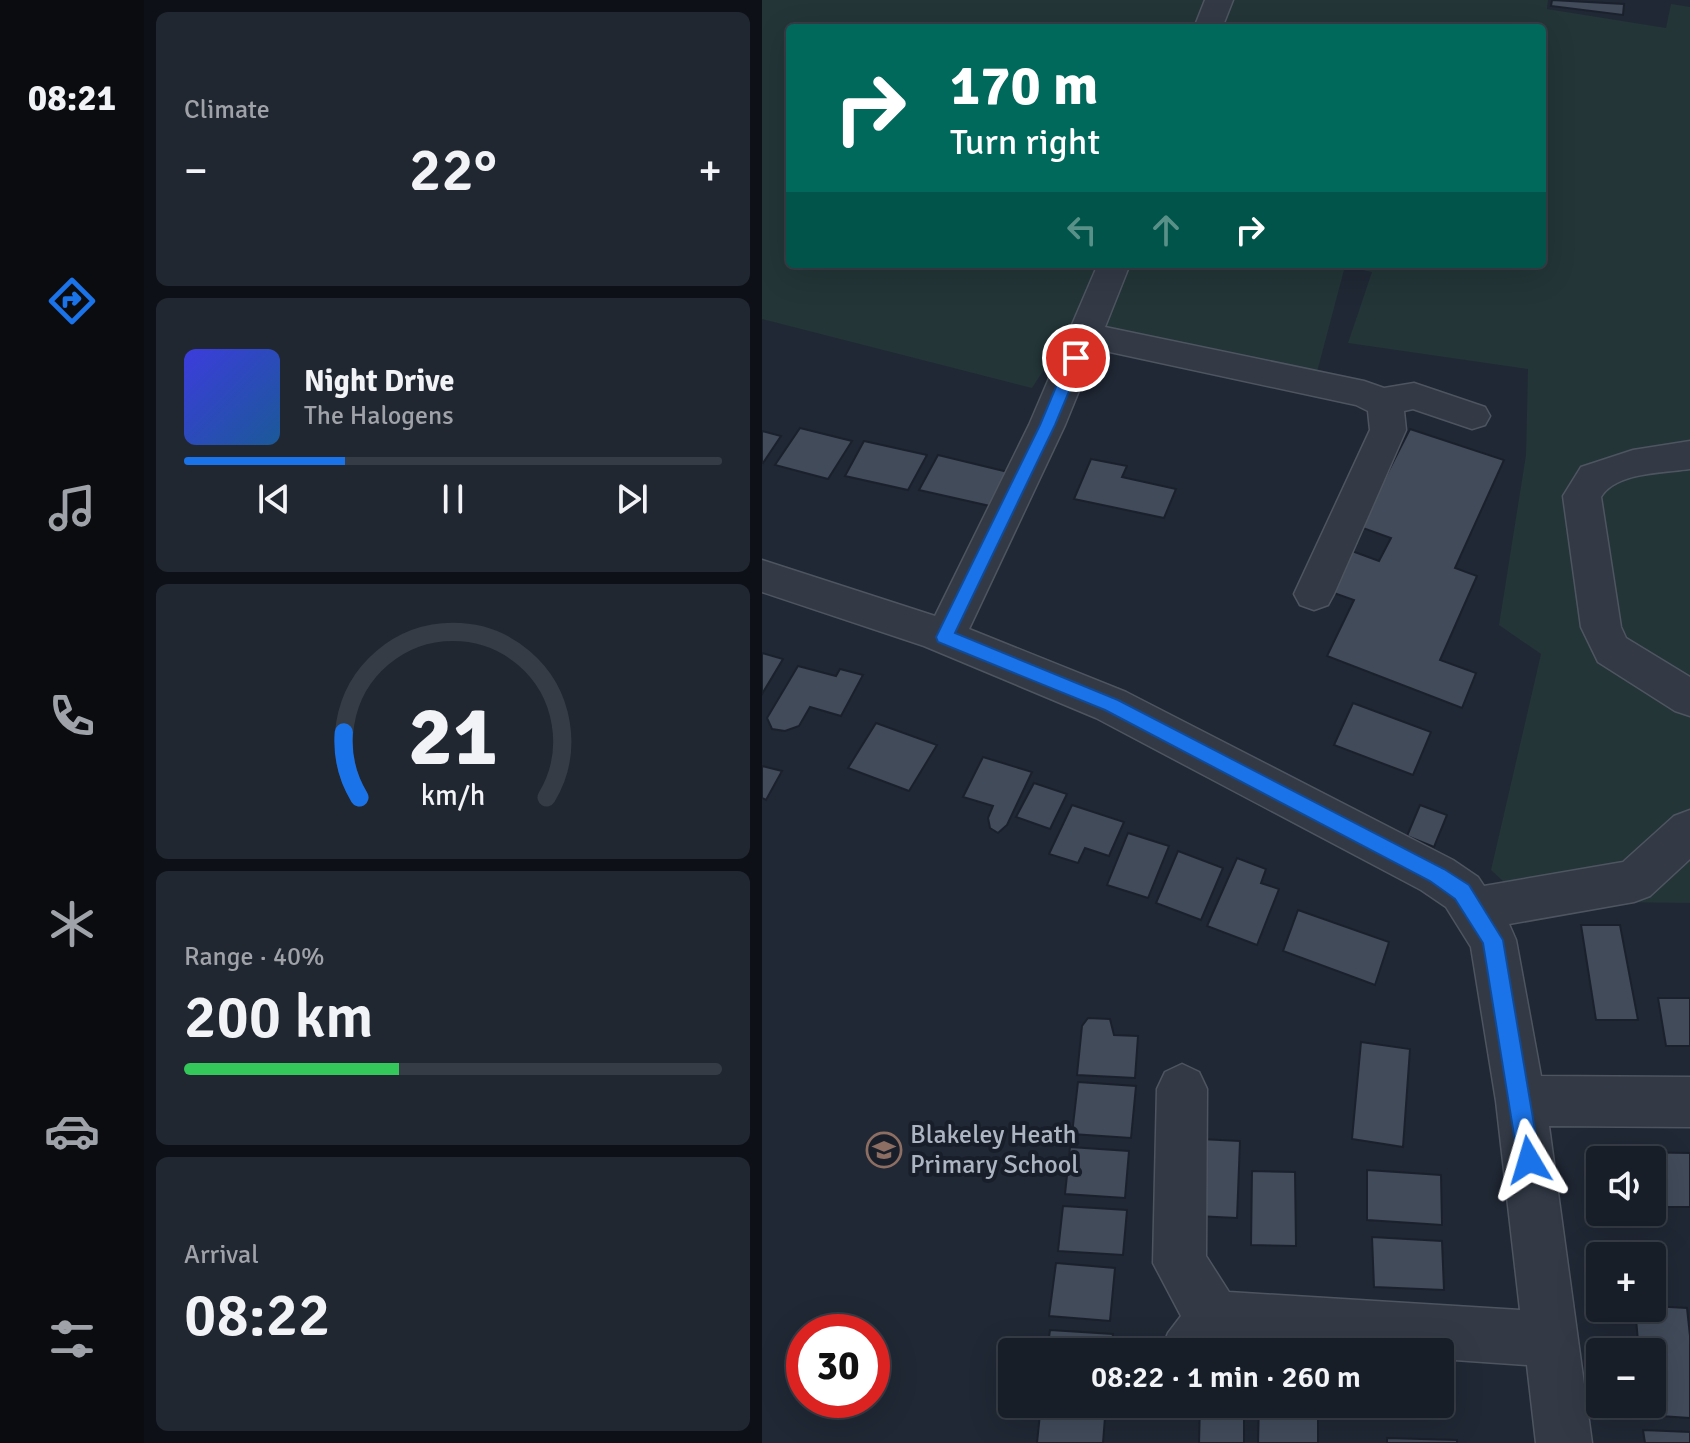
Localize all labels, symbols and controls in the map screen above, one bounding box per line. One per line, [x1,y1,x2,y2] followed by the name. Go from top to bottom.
[950,51,1098,120] text: 170 m
[818,56,922,160] icon: right
[28,76,116,121] text: 08:21
[184,94,270,126] text: Climate
[950,120,1100,165] text: Turn right
[409,134,497,208] text: 22°
[184,144,208,198] text: −
[698,144,722,198] text: +
[1060,208,1104,252] icon: left
[1144,208,1188,252] icon: ahead
[1228,208,1272,252] icon: right
[44,273,100,329] icon: directions
[1042,324,1110,392] pin
[1054,336,1098,380] icon: arrive
[304,363,454,400] text: Night Drive
[304,400,454,432] text: The Halogens
[252,477,296,521] icon: previous
[431,477,475,521] icon: pause
[610,477,654,521] icon: next
[44,480,100,536] icon: music
[408,685,498,787] text: 21
[44,688,100,744] icon: phone
[421,778,485,813] text: km/h
[44,896,100,952] icon: climate
[184,941,325,973] text: Range · 40%
[184,981,373,1055] text: 200 km
[44,1103,100,1159] icon: car
[1487,1118,1571,1202] position arrow
[910,1119,1079,1181] place label: Blakeley Heath Primary School
[865,1131,903,1169] school or university icon: Blakeley Heath Primary School
[1586,1146,1666,1418] map controls
[1586,1146,1666,1226] button: sound
[184,1239,259,1271] text: Arrival
[1586,1242,1666,1322] button: +
[184,1279,331,1353] text: 08:22
[44,1311,100,1367] icon: filters
[786,1314,890,1418] speed limit sign: 30
[1586,1338,1666,1418] button: −
[1091,1359,1361,1396] text: 08:22 · 1 min · 260 m

